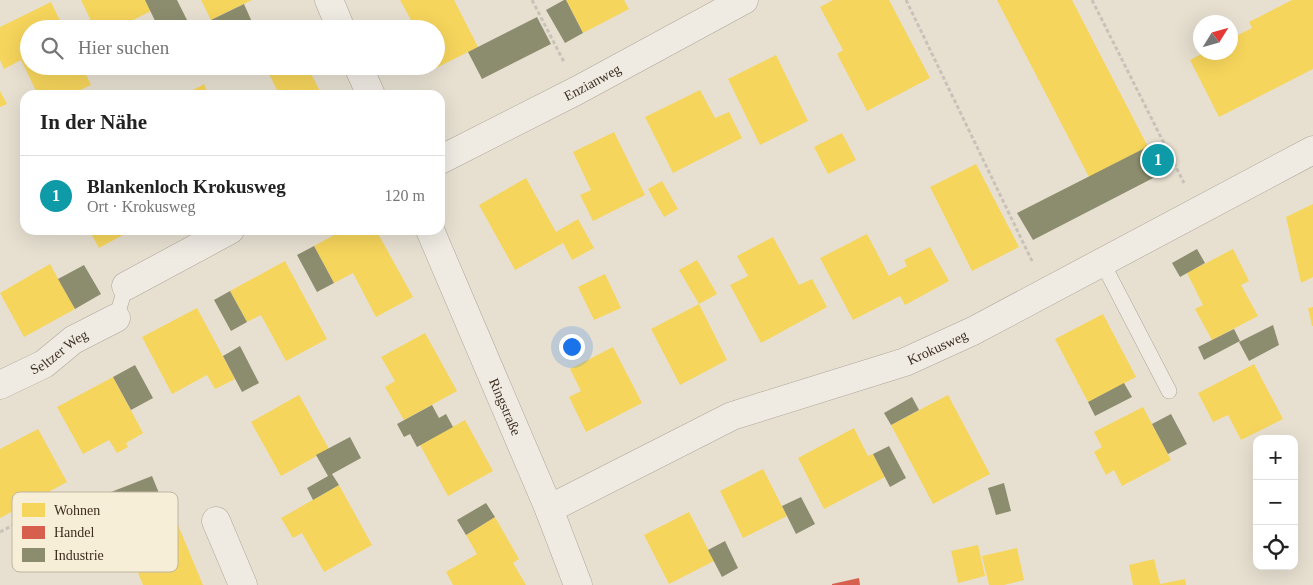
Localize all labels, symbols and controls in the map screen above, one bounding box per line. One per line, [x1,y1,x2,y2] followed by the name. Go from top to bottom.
[1193,15,1238,60] north arrow
[20,20,445,75] search box
[38,34,66,62] icon: search
[78,37,169,58] text: Hier suchen
[562,61,623,104] street label: Enzianweg
[40,110,147,134] text: In der Nähe
[1142,141,1174,179] pin: 1
[87,176,286,197] text: Blankenloch Krokusweg
[52,187,60,204] text: 1
[385,187,425,204] text: 120 m
[87,198,195,215] text: Ort · Krokusweg
[28,327,90,377] street label: Seltzer Weg
[905,328,970,368] street label: Krokusweg
[559,334,585,360] your location
[486,376,524,438] street label: Ringstraße
[1253,435,1298,570] map controls
[1253,435,1298,480] button: +
[1253,480,1298,525] button: −
[12,492,178,572] legend
[54,503,100,518] text: Wohnen
[54,525,95,540] text: Handel
[1253,525,1298,570] button: locate
[54,548,104,563] text: Industrie

